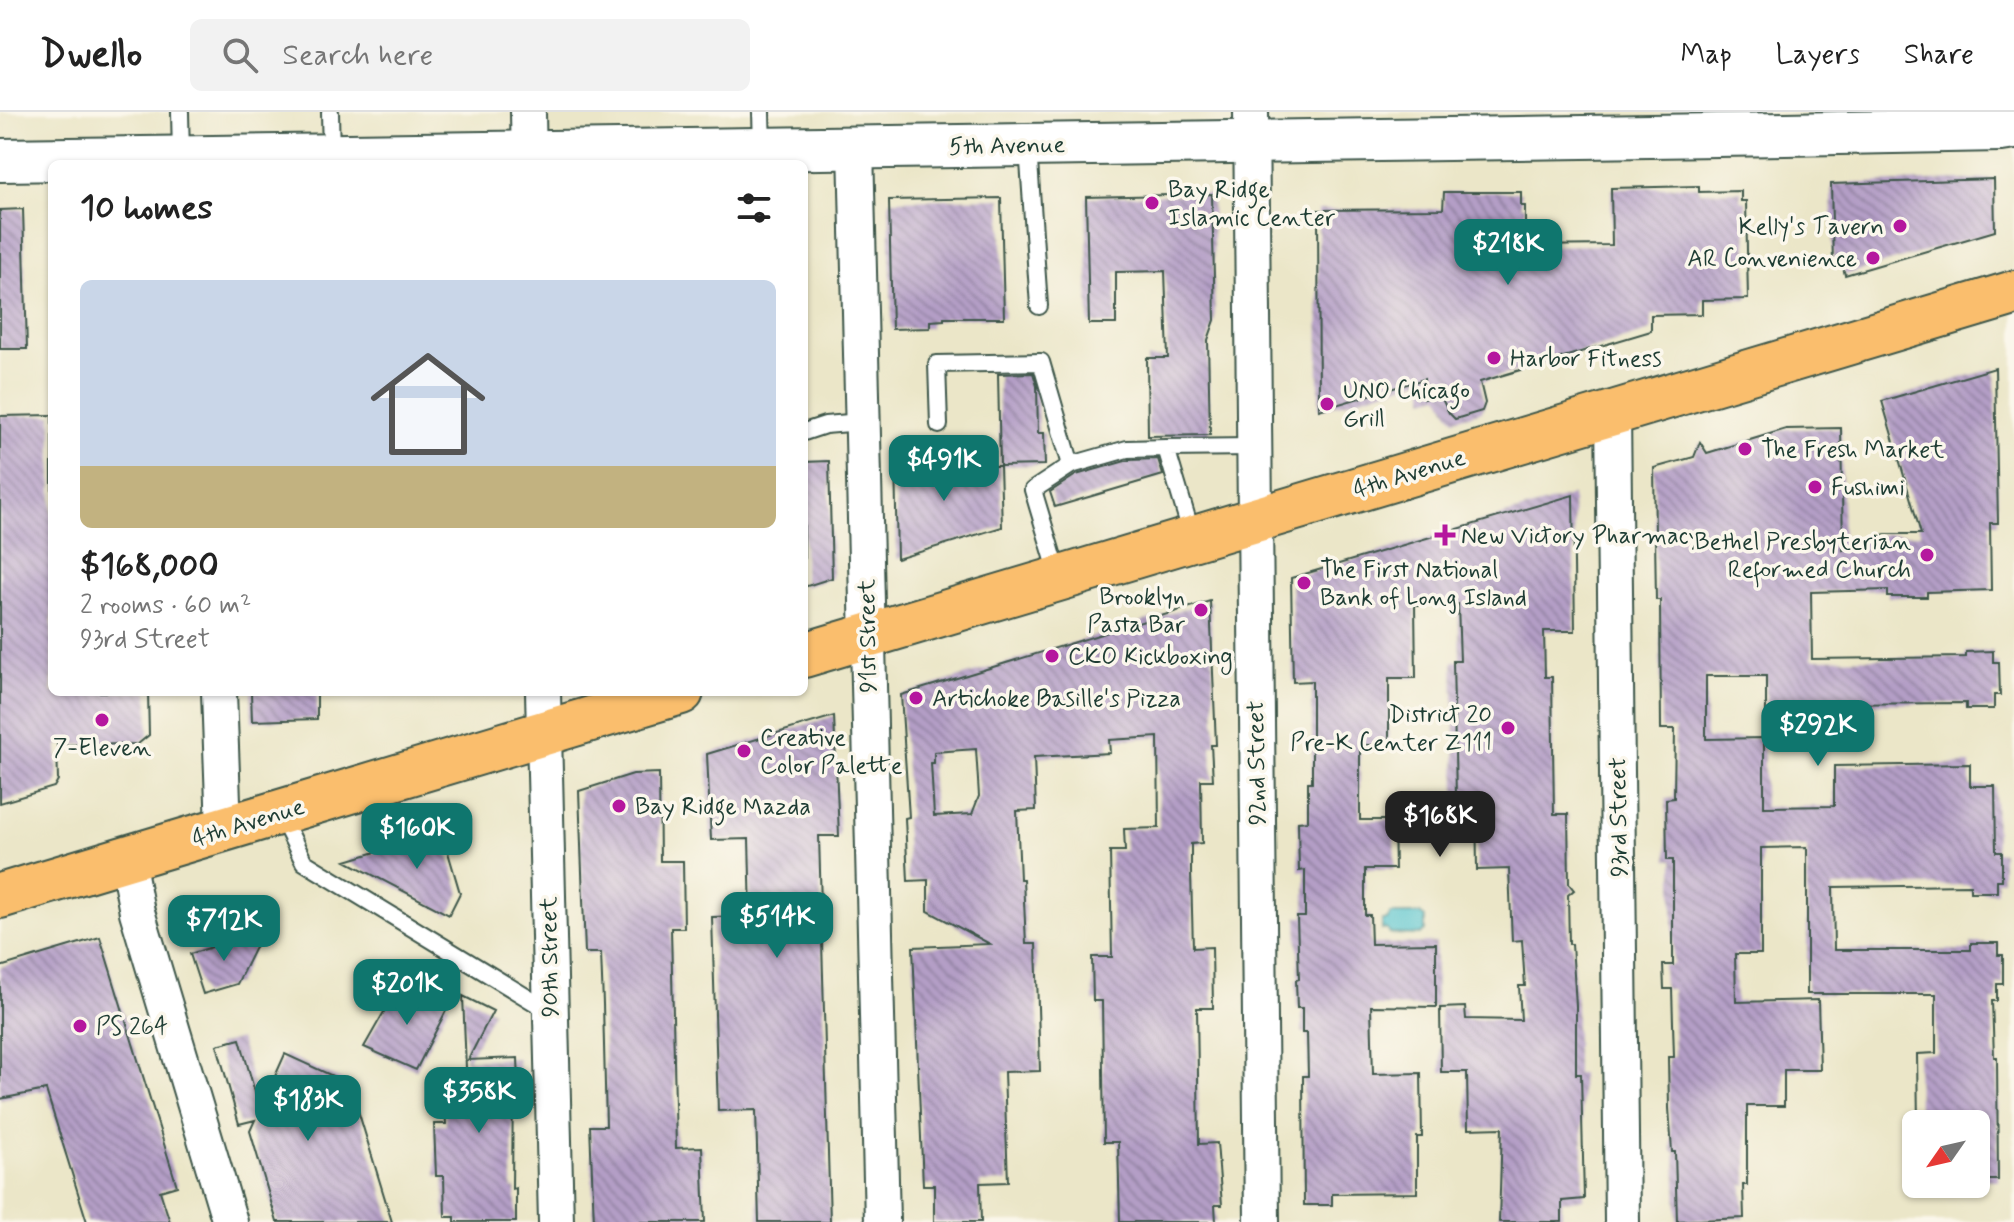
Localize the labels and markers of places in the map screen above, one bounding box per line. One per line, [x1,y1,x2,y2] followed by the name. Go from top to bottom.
[1168,175,1335,234] place label: Bay Ridge Islamic Center
[1143,194,1161,212] marker: Bay Ridge Islamic Center
[1738,212,1884,243] place label: Kelly's Tavern
[1891,217,1909,235] marker: Kelly's Tavern
[1452,219,1564,287] pin: $218K
[1687,244,1857,275] place label: AR Convenience
[1864,249,1882,267] marker: AR Convenience
[1510,344,1662,375] place label: Harbor Fitness
[1485,349,1503,367] marker: Harbor Fitness
[1343,376,1470,435] place label: UNO Chicago Grill
[1318,395,1336,413] marker: UNO Chicago Grill
[888,435,1000,503] pin: $491K
[1761,435,1944,466] place label: The Fresh Market
[1736,440,1754,458] marker: The Fresh Market
[1831,473,1905,504] place label: Fushimi
[1806,478,1824,496] marker: Fushimi
[1461,521,1701,552] place label: New Victory Pharmacy
[1436,526,1454,544] marker: New Victory Pharmacy
[1694,527,1911,588] place label: Bethel Presbyterian Reformed Church
[1918,546,1936,564] marker: Bethel Presbyterian Reformed Church
[1320,555,1527,614] place label: The First National Bank of Long Island
[1295,574,1313,592] marker: The First National Bank of Long Island
[1087,582,1185,641] place label: Brooklyn Pasta Bar
[1192,601,1210,619] marker: Brooklyn Pasta Bar
[1068,642,1233,675] place label: CKO Kickboxing
[1043,647,1061,665] marker: CKO Kickboxing
[932,684,1181,715] place label: Artichoke Basille's Pizza
[907,689,925,707] marker: Artichoke Basille's Pizza
[1290,700,1492,759] place label: District 20 Pre-K Center Z111
[1762,700,1874,768] pin: $292K
[93,711,111,729] marker: 7-Eleven
[1499,719,1517,737] marker: District 20 Pre-K Center Z111
[760,723,903,782] place label: Creative Color Palette
[53,733,152,764] place label: 7-Eleven
[735,742,753,760] marker: Creative Color Palette
[1384,791,1496,859] pin: $168K
[635,792,811,826] place label: Bay Ridge Mazda
[610,797,628,815] marker: Bay Ridge Mazda
[361,803,473,871] pin: $160K
[721,892,833,960] pin: $514K
[168,895,280,963] pin: $712K
[351,959,463,1027] pin: $201K
[96,1012,168,1043] place label: PS 264
[71,1017,89,1035] marker: PS 264
[423,1067,535,1135] pin: $358K
[252,1075,364,1143] pin: $183K

